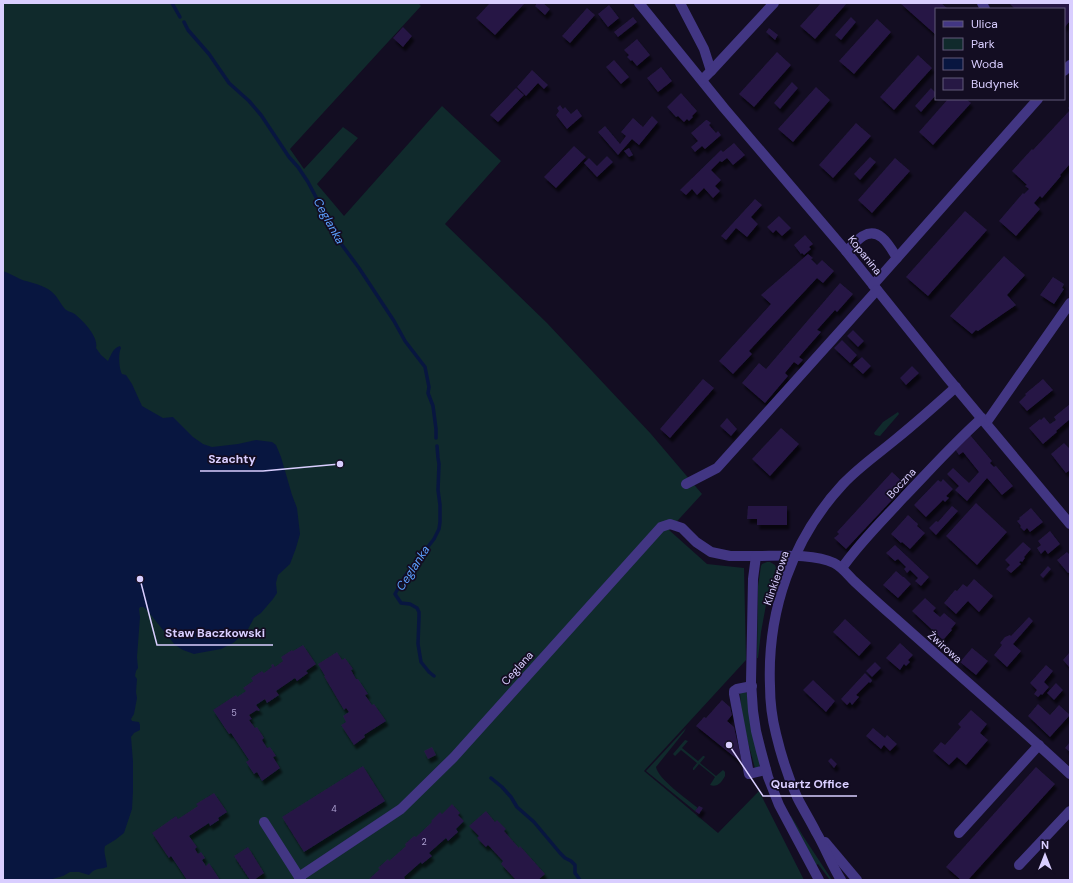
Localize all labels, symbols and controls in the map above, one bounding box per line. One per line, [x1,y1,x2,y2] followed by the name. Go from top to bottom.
[935,8,1065,100] legend
[971,16,998,32] text: Ulica
[971,36,995,52] text: Park
[971,56,1003,72] text: Woda
[971,76,1019,92] text: Budynek
[310,195,348,247] water label: Ceglanka
[845,232,885,278] street label: Kopanina
[200,447,263,471] callout: Szachty
[208,451,256,467] text: Szachty
[883,465,919,501] street label: Boczna
[392,542,434,594] water label: Ceglanka
[760,549,792,607] street label: Klinkierowa
[157,621,273,645] callout: Staw Baczkowski
[165,625,265,641] text: Staw Baczkowski
[925,628,965,666] street label: Żwirowa
[498,648,536,688] street label: Ceglana
[231,707,237,719] house number: 5
[763,772,857,796] callout: Quartz Office
[771,776,849,792] text: Quartz Office
[331,803,337,815] house number: 4
[1025,835,1065,875] north arrow
[421,836,427,848] house number: 2
[1041,838,1049,852] text: N

